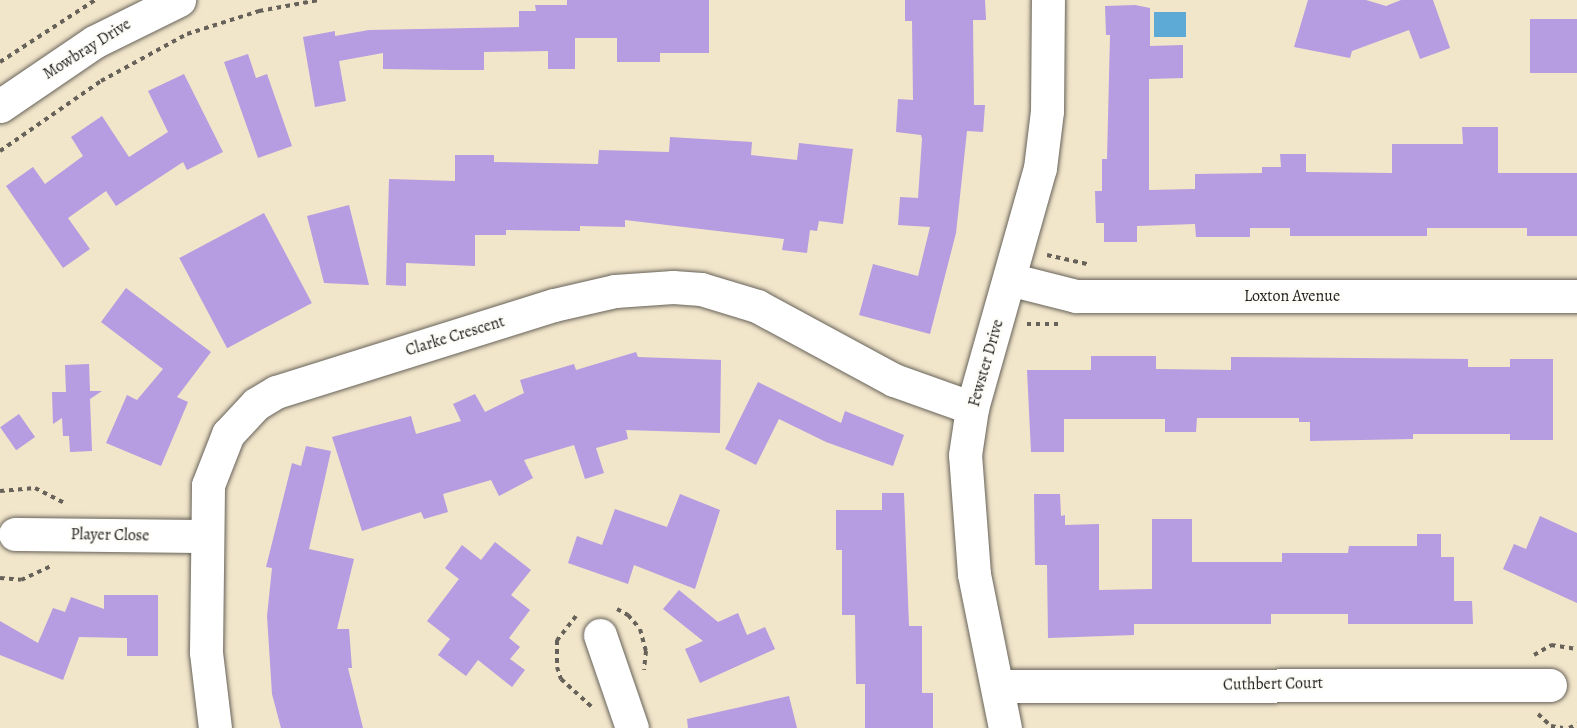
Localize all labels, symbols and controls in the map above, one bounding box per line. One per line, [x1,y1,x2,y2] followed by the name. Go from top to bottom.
[40,14,134,84] street label: Mowbray Drive
[1244,286,1340,306] street label: Loxton Avenue
[403,312,507,360] street label: Clarke Crescent
[964,317,1008,409] street label: Fewster Drive
[70,525,150,545] street label: Player Close
[1223,674,1323,694] street label: Cuthbert Court

